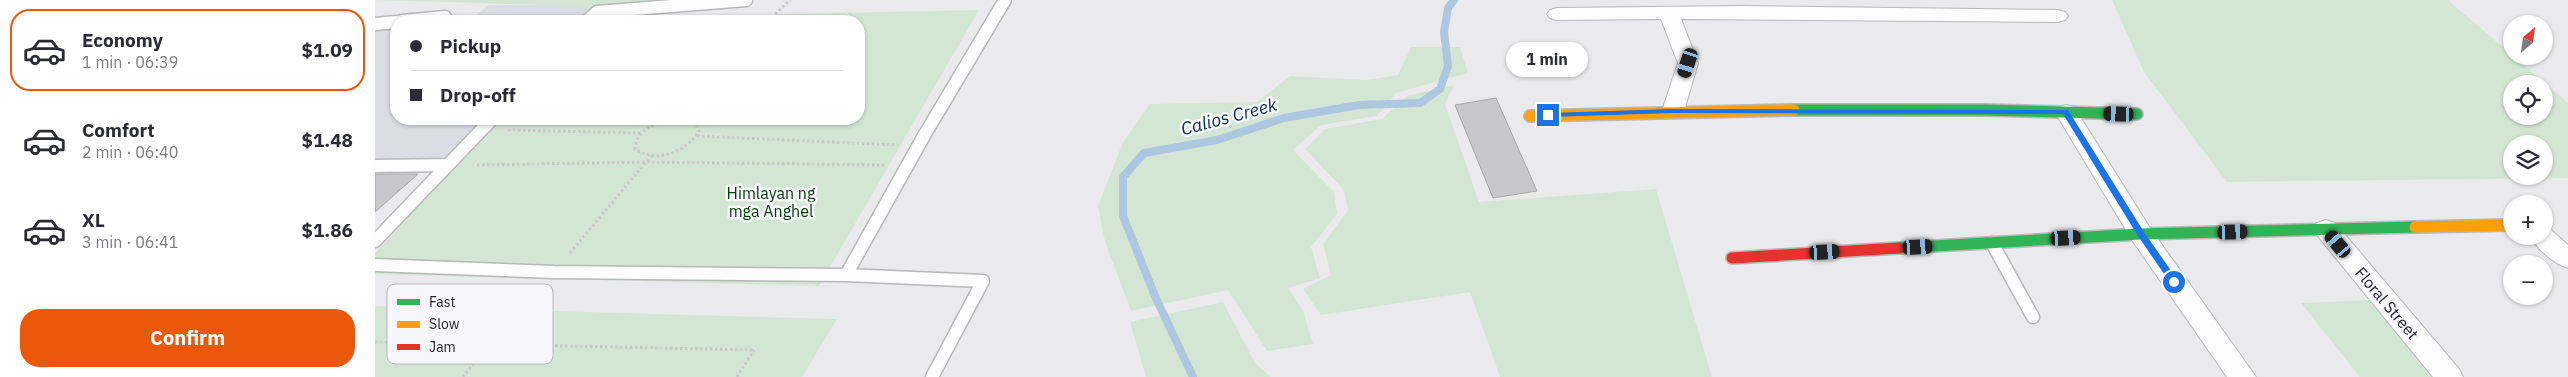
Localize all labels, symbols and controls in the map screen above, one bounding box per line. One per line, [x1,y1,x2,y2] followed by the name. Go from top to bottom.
[2503,15,2553,65] north arrow
[2503,15,2553,305] map controls
[22,28,67,73] icon: car
[82,28,163,52] text: Economy
[440,34,501,58] text: Pickup
[301,38,353,62] text: $1.09
[1507,42,1589,78] callout: 1 min
[1676,46,1699,80] car
[1526,49,1568,69] text: 1 min
[82,52,178,72] text: 1 min · 06:39
[2503,75,2553,125] button: locate
[440,83,516,107] text: Drop-off
[1178,93,1280,140] water label: Calios Creek
[1537,104,1559,126] route end
[2103,106,2134,122] car
[22,118,67,163] icon: car
[82,118,155,142] text: Comfort
[301,128,353,152] text: $1.48
[2503,135,2553,185] button: layers
[82,142,178,162] text: 2 min · 06:40
[727,183,816,221] park label: Himlayan ng mga Anghel
[2503,195,2553,245] button: +
[22,208,67,253] icon: car
[82,208,105,232] text: XL
[301,218,353,242] text: $1.86
[2217,224,2248,240] car
[2322,228,2353,260] car
[2050,230,2081,246] car
[82,232,178,252] text: 3 min · 06:41
[1902,239,1933,255] car
[1809,244,1840,260] car
[2503,255,2553,305] button: −
[2351,263,2423,343] street label: Floral Street
[2163,271,2185,293] route start
[387,284,553,364] legend
[429,293,455,311] text: Fast
[20,309,355,367] button: Confirm
[429,315,460,333] text: Slow
[429,338,456,356] text: Jam

